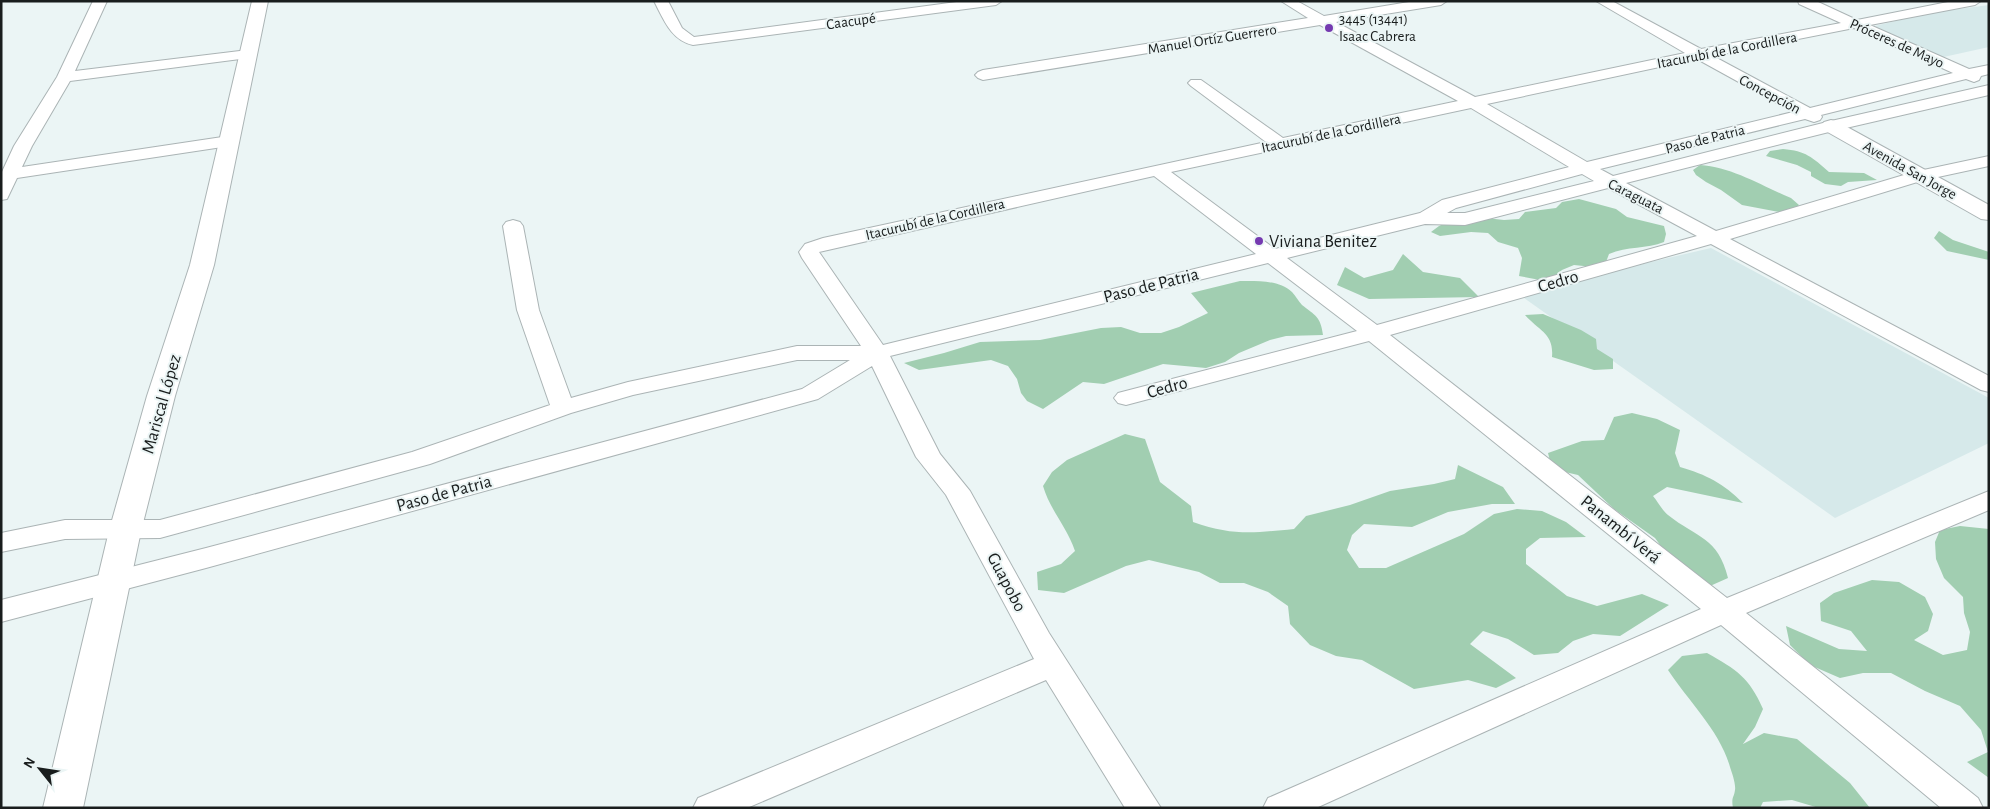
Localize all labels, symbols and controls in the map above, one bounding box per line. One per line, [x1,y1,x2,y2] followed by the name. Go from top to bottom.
[825,11,877,32] street label: Caacupé
[1339,12,1416,44] place label: 3445 (13441) Isaac Cabrera
[1847,16,1946,71] street label: Próceres de Mayo
[1146,22,1278,57] street label: Manuel Ortíz Guerrero
[1323,22,1335,34] marker: 3445 (13441) Isaac Cabrera
[1656,30,1798,71] street label: Itacurubí de la Cordillera
[1737,72,1803,117] street label: Concepción
[1260,111,1402,156] street label: Itacurubí de la Cordillera
[1664,122,1747,157] street label: Paso de Patria
[1860,139,1959,202] street label: Avenida San Jorge
[1606,176,1666,217] street label: Caraguata
[864,196,1006,243] street label: Itacurubí de la Cordillera
[1269,233,1377,251] place label: Viviana Benitez
[1253,235,1265,247] marker: Viviana Benitez
[1102,265,1201,307] street label: Paso de Patria
[1536,268,1581,296] street label: Cedro
[139,353,185,456] street label: Mariscal López
[1145,374,1190,402] street label: Cedro
[395,473,494,515] street label: Paso de Patria
[1577,492,1664,567] street label: Panambí Verá
[983,550,1029,615] street label: Guapobo
[15,744,65,794] north arrow
[21,755,38,771] text: N

